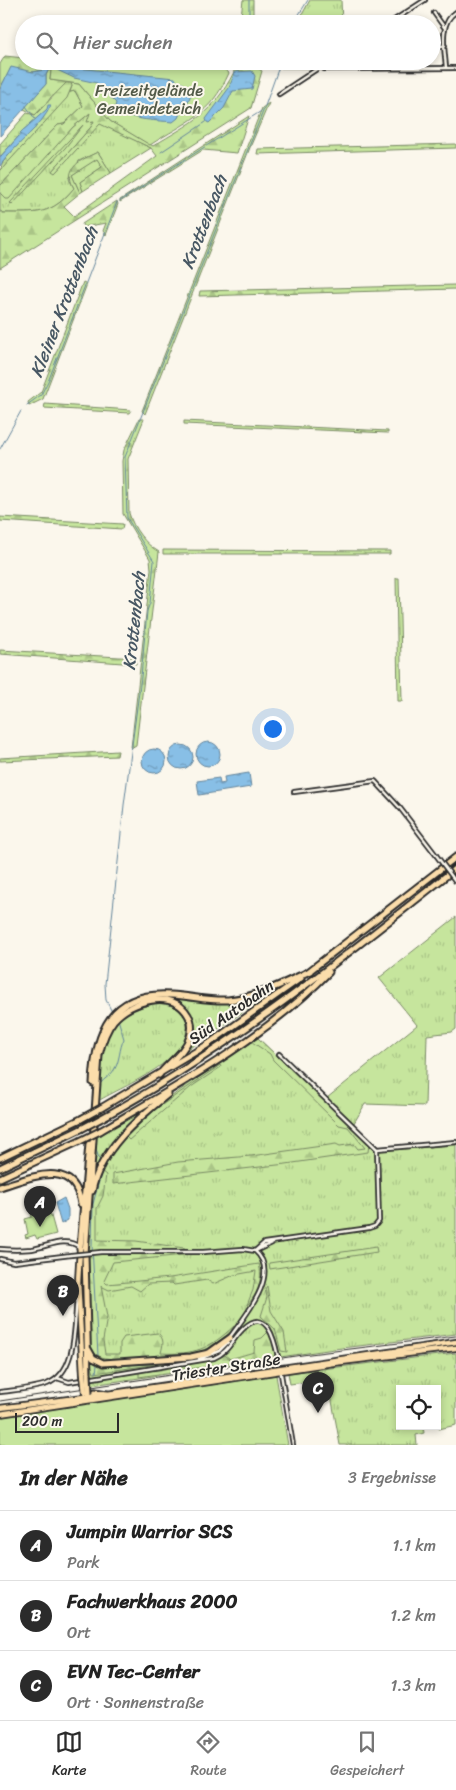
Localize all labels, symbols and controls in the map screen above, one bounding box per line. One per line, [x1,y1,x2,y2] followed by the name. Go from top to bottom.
[15,15,441,70] search box
[73,26,173,59] text: Hier suchen
[33,29,61,57] icon: search
[95,76,203,123] park label: Freizeitgelände Gemeindeteich
[171,169,237,274] water label: Krottenbach
[21,221,108,382] water label: Kleiner Krottenbach
[113,569,155,672] water label: Krottenbach
[260,716,286,742] your location
[182,972,280,1052] street label: Süd Autobahn
[24,1186,56,1227] pin: A
[47,1275,79,1316] pin: B
[170,1344,282,1390] street label: Triester Straße
[302,1372,334,1413] pin: C
[396,1385,441,1430] map controls
[396,1385,441,1430] button: locate
[22,1409,62,1434] text: 200 m
[15,1410,119,1433] scale bar
[20,1459,128,1497] text: In der Nähe
[348,1463,436,1492] text: 3 Ergebnisse
[67,1515,233,1548] text: Jumpin Warrior SCS
[31,1531,41,1560] text: A
[392,1531,436,1560] text: 1.1 km
[67,1548,100,1577] text: Park
[67,1585,237,1618] text: Fachwerkhaus 2000
[31,1601,41,1630] text: B
[390,1601,436,1630] text: 1.2 km
[67,1618,91,1647] text: Ort
[67,1655,199,1688] text: EVN Tec-Center
[31,1671,41,1700] text: C
[391,1671,436,1700] text: 1.3 km
[67,1688,204,1717] text: Ort · Sonnenstraße
[52,1728,87,1783] tab: Karte
[190,1728,226,1783] tab: Route
[330,1728,404,1783] tab: Gespeichert

